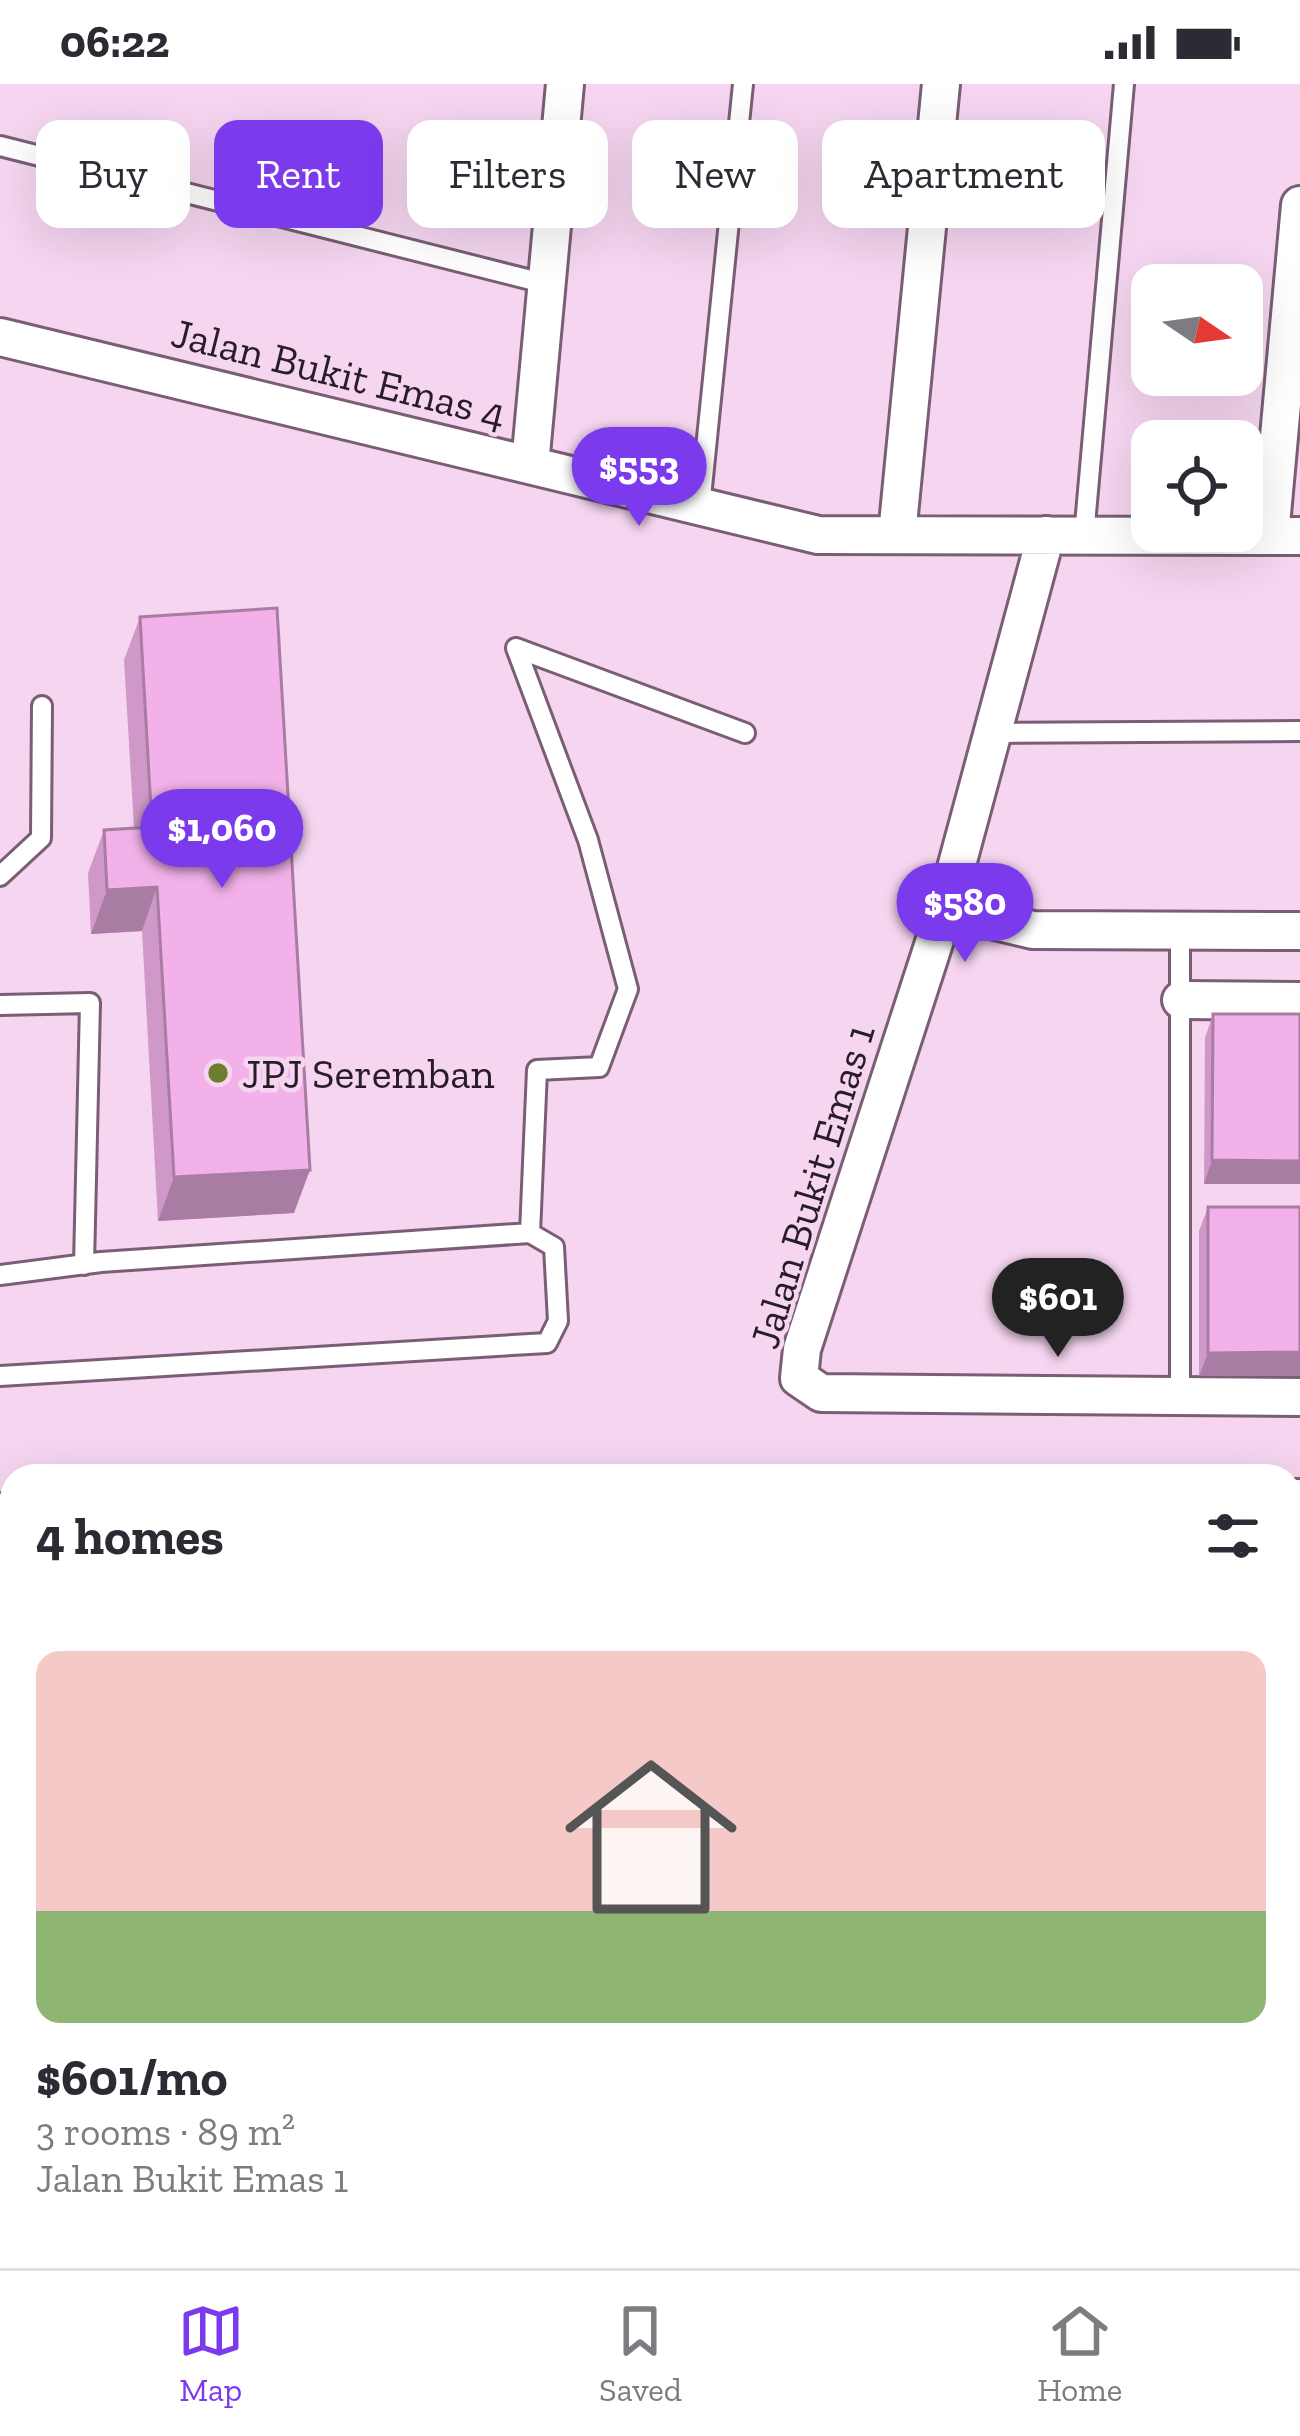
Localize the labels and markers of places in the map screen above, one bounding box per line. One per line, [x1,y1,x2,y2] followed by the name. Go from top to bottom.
[568,427,710,529] pin: $553
[124,789,320,891] pin: $1,060
[894,863,1036,965] pin: $580
[242,1048,495,1099] place label: JPJ Seremban
[205,1060,231,1086] marker: JPJ Seremban
[987,1258,1129,1360] pin: $601

